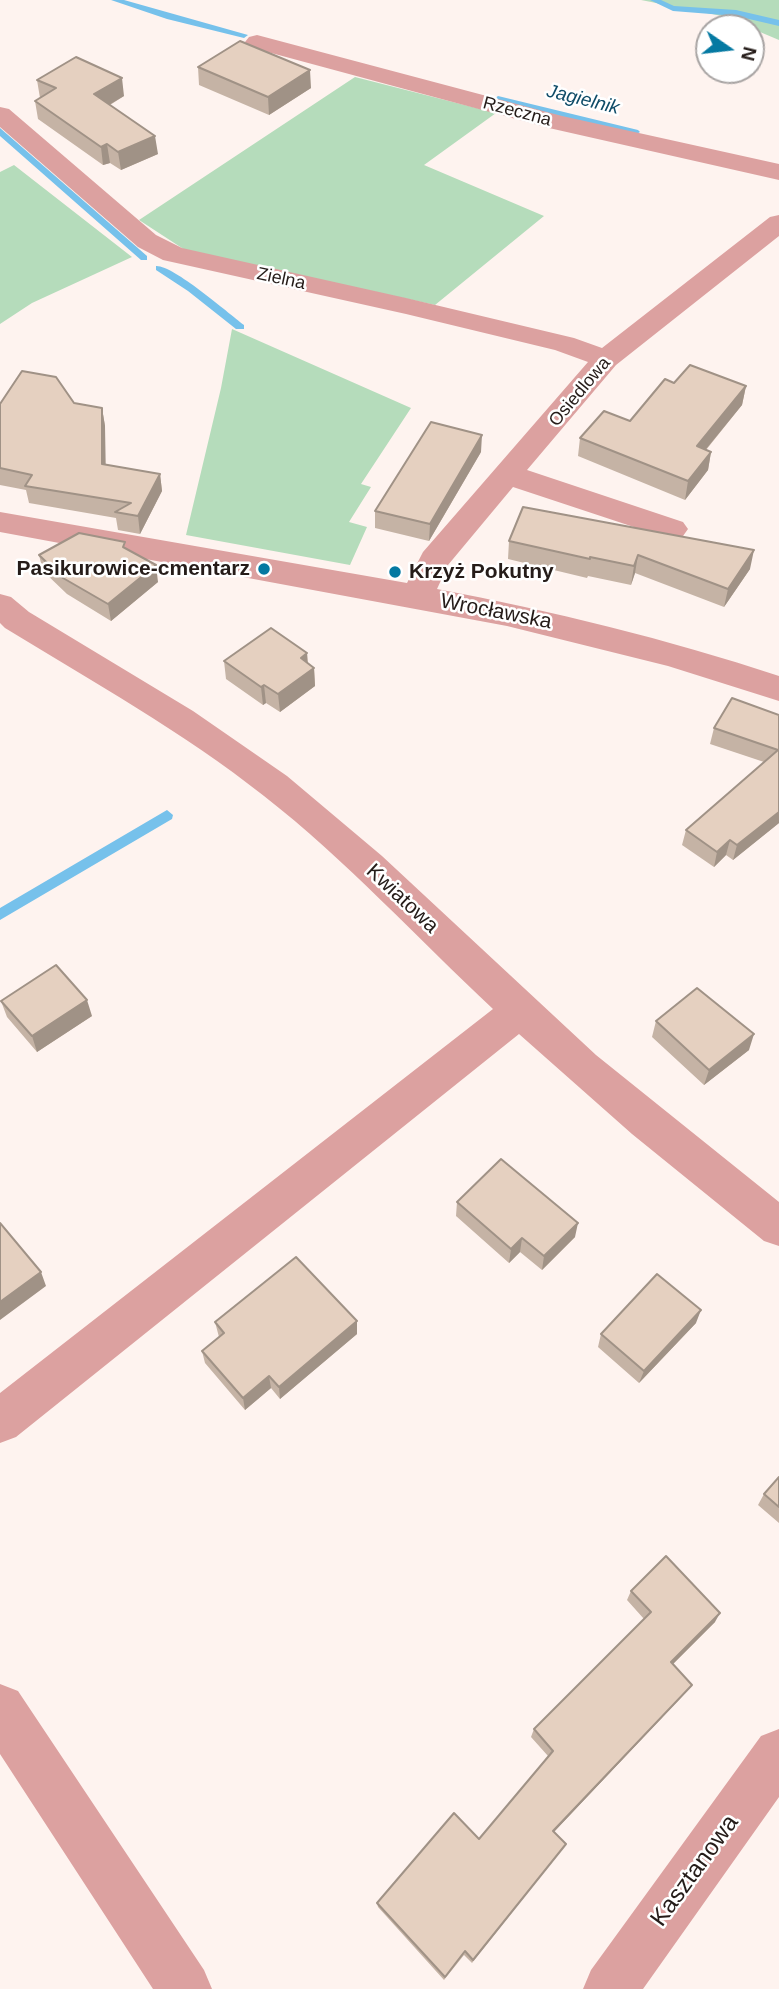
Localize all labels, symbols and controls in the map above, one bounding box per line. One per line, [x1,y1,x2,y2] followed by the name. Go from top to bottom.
[695,14,765,84] north arrow
[737,45,761,63] text: N
[544,80,622,120] water label: Jagielnik
[480,93,554,131] street label: Rzeczna
[255,263,307,295] street label: Zielna
[545,353,615,431] street label: Osiedlowa
[17,556,250,582] place label: Pasikurowice-cmentarz
[409,559,554,585] place label: Krzyż Pokutny
[256,561,272,577] marker: Pasikurowice-cmentarz
[387,564,403,580] marker: Krzyż Pokutny
[438,589,554,635] street label: Wrocławska
[361,859,443,939] street label: Kwiatowa
[645,1810,745,1932] street label: Kasztanowa

